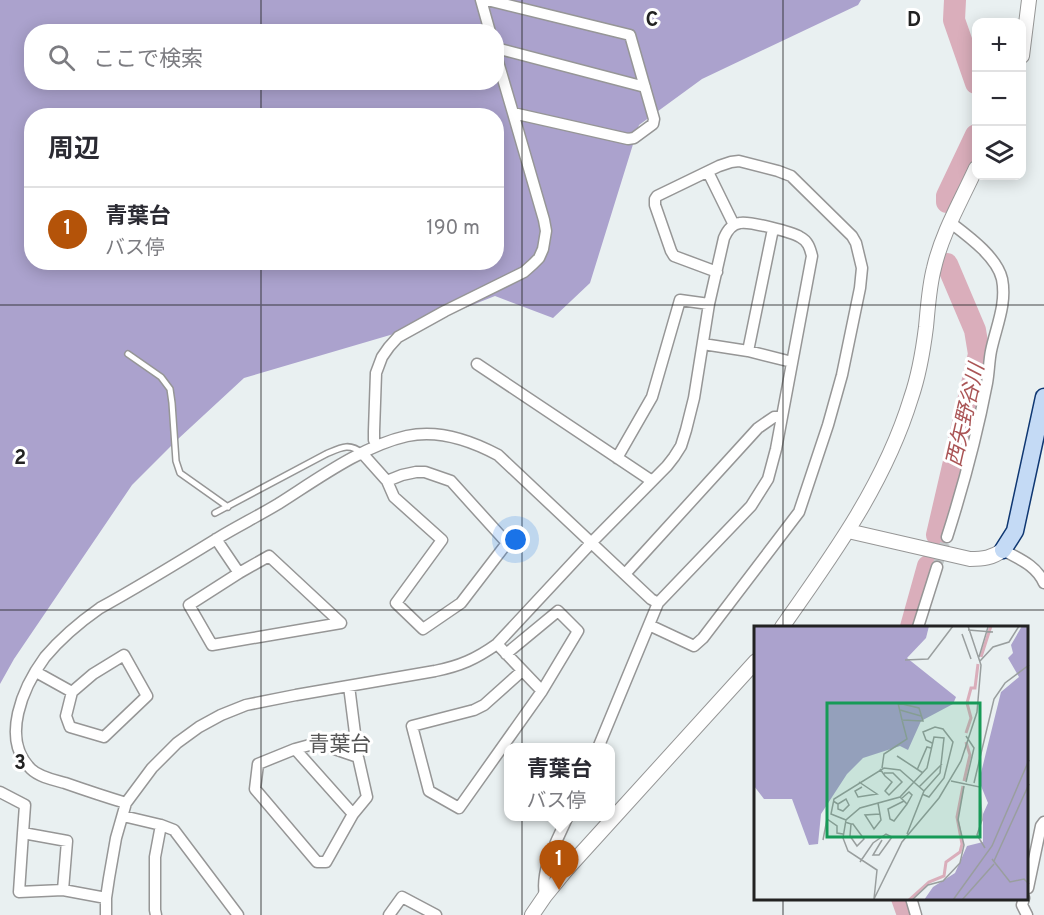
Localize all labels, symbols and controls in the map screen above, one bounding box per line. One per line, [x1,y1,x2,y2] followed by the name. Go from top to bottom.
[646,8,658,34] text: C
[907,8,921,34] text: D
[972,18,1026,180] map controls
[972,18,1026,72] button: +
[24,24,504,90] search box
[45,41,78,74] icon: search
[93,47,203,74] text: ここで検索
[972,72,1026,126] button: −
[972,126,1026,180] button: layers
[48,134,100,167] text: 周辺
[105,204,171,231] text: 青葉台
[64,216,72,242] text: 1
[426,216,480,242] text: 190 m
[105,236,165,262] text: バス停
[941,359,992,470] water label: 西矢野谷川
[14,446,26,472] text: 2
[501,525,530,554] your location
[754,626,1029,900] inset map
[309,732,372,759] district label: 青葉台
[504,743,615,821] popup
[14,751,26,777] text: 3
[526,757,593,784] text: 青葉台
[526,789,586,815] text: バス停
[540,840,578,890] pin: 1

